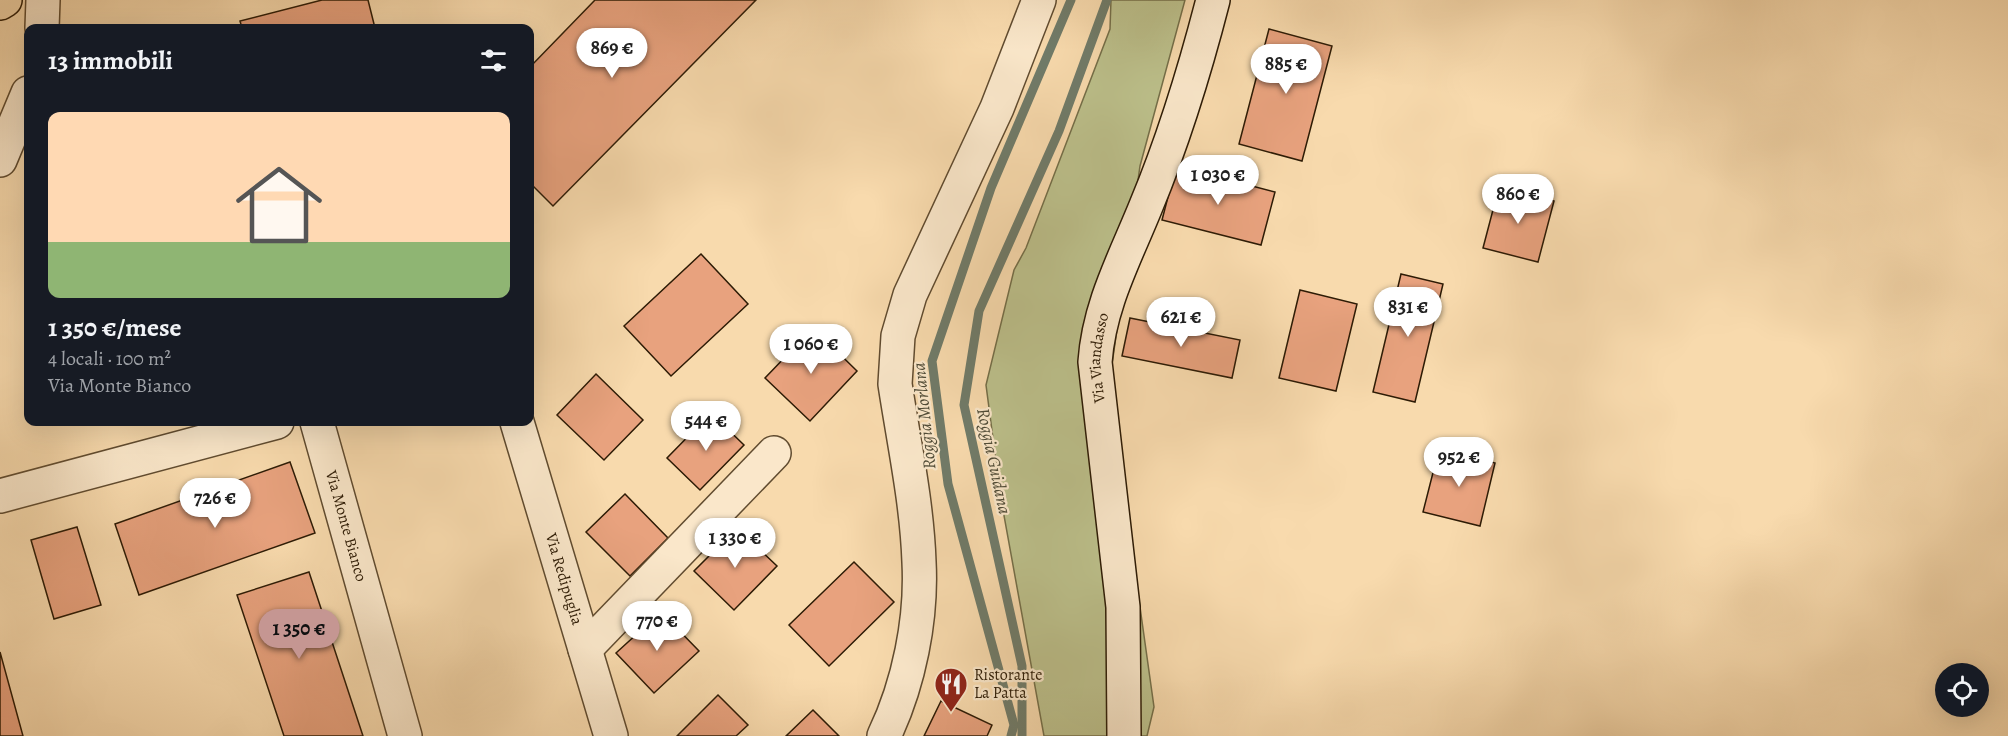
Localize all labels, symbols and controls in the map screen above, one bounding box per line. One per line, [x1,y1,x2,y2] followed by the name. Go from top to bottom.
[570,28,654,79] pin: 869 €
[590,34,634,61] text: 869 €
[48,43,173,78] text: 13 immobili
[477,44,510,77] icon: filters
[1244,44,1328,95] pin: 885 €
[1265,50,1307,77] text: 885 €
[225,151,333,259] icon: home
[1163,155,1273,206] pin: 1 030 €
[1191,161,1245,188] text: 1 030 €
[1476,174,1560,225] pin: 860 €
[1496,180,1540,207] text: 860 €
[1366,287,1450,338] pin: 831 €
[1388,293,1428,320] text: 831 €
[1139,297,1223,348] pin: 621 €
[1160,303,1202,330] text: 621 €
[48,310,182,345] text: 1 350 €/mese
[1084,310,1114,405] street label: Via Viandasso
[756,324,866,375] pin: 1 060 €
[783,330,839,357] text: 1 060 €
[48,345,171,372] text: 4 locali · 100 m²
[906,361,942,471] water label: Roggia Morlana
[48,372,191,399] text: Via Monte Bianco
[664,401,748,452] pin: 544 €
[971,406,1017,516] water label: Roggia Guidana
[685,407,727,434] text: 544 €
[1417,437,1501,488] pin: 952 €
[1438,443,1480,470] text: 952 €
[320,467,372,584] street label: Via Monte Bianco
[173,478,257,529] pin: 726 €
[194,484,236,511] text: 726 €
[680,518,790,569] pin: 1 330 €
[709,524,761,551] text: 1 330 €
[540,530,588,628] street label: Via Redipuglia
[615,601,699,652] pin: 770 €
[636,607,678,634] text: 770 €
[244,609,354,660] pin: 1 350 €
[273,615,325,642] text: 1 350 €
[1935,663,1989,717] map controls
[1935,663,1989,717] button: locate
[974,664,1042,704] place label: Ristorante La Patta
[933,666,969,713] restaurant icon: Ristorante La Patta

